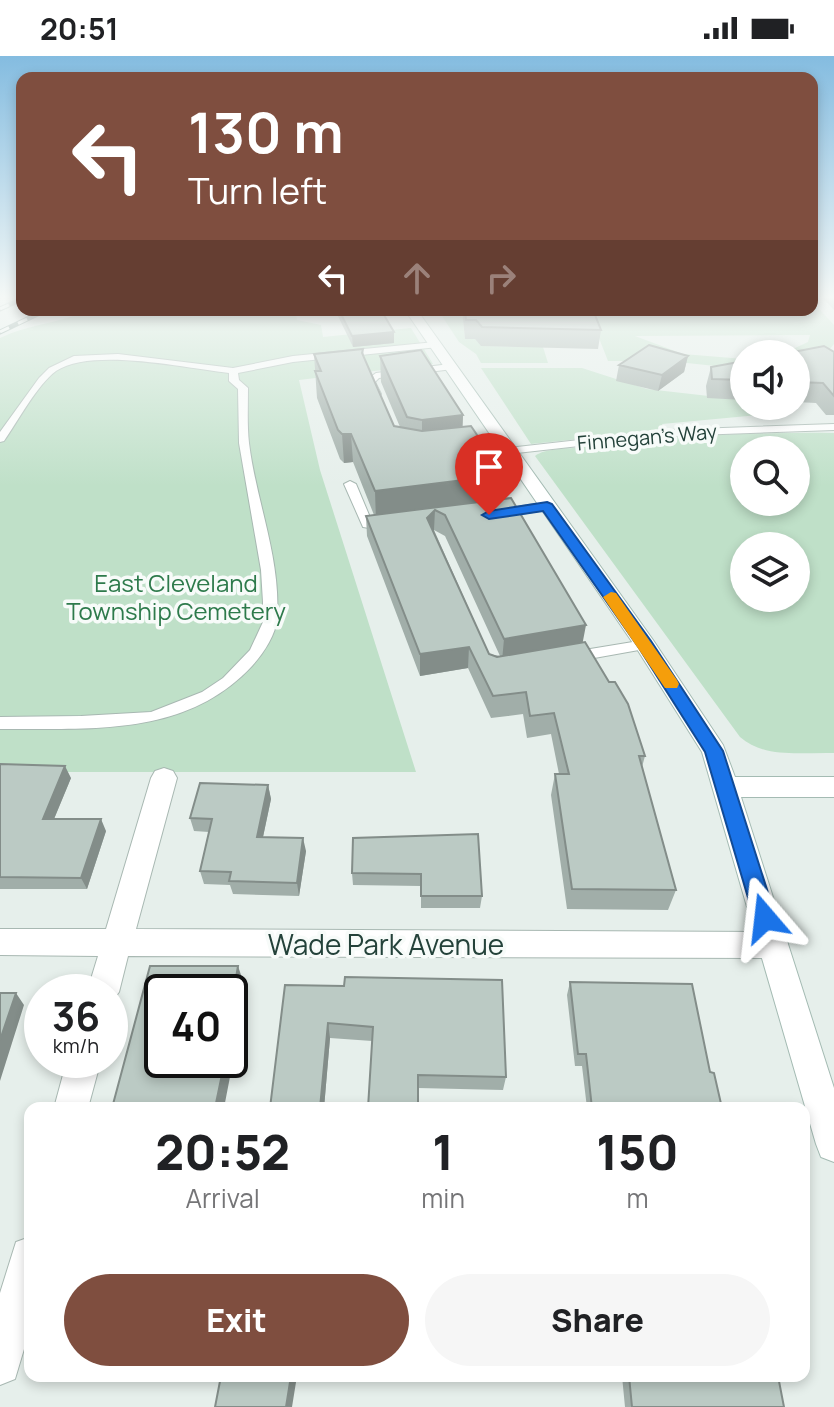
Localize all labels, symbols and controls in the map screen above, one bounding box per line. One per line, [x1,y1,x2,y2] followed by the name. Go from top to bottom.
[40,8,119,49] text: 20:51
[188,93,344,170] text: 130 m
[56,104,160,208] icon: left
[188,166,327,215] text: Turn left
[311,256,355,300] icon: left
[395,256,439,300] icon: ahead
[479,256,523,300] icon: right
[730,340,810,612] map controls
[730,340,810,420] button: sound
[576,417,719,457] street label: Finnegan's Way
[455,433,523,515] pin
[730,436,810,516] button: search
[467,445,511,489] icon: arrive
[730,532,810,612] button: layers
[66,566,286,627] park label: East Cleveland Township Cemetery
[723,876,807,960] position arrow
[268,925,504,963] street label: Wade Park Avenue
[144,974,248,1078] speed limit sign: 40
[52,988,100,1043] text: 36
[53,1032,99,1059] text: km/h
[155,1119,290,1184] text: 20:52
[432,1119,454,1184] text: 1
[596,1119,679,1184] text: 150
[186,1180,260,1216] text: Arrival
[421,1180,465,1216] text: min
[626,1180,648,1216] text: m
[64,1274,409,1366] button: Exit
[425,1274,770,1366] button: Share

